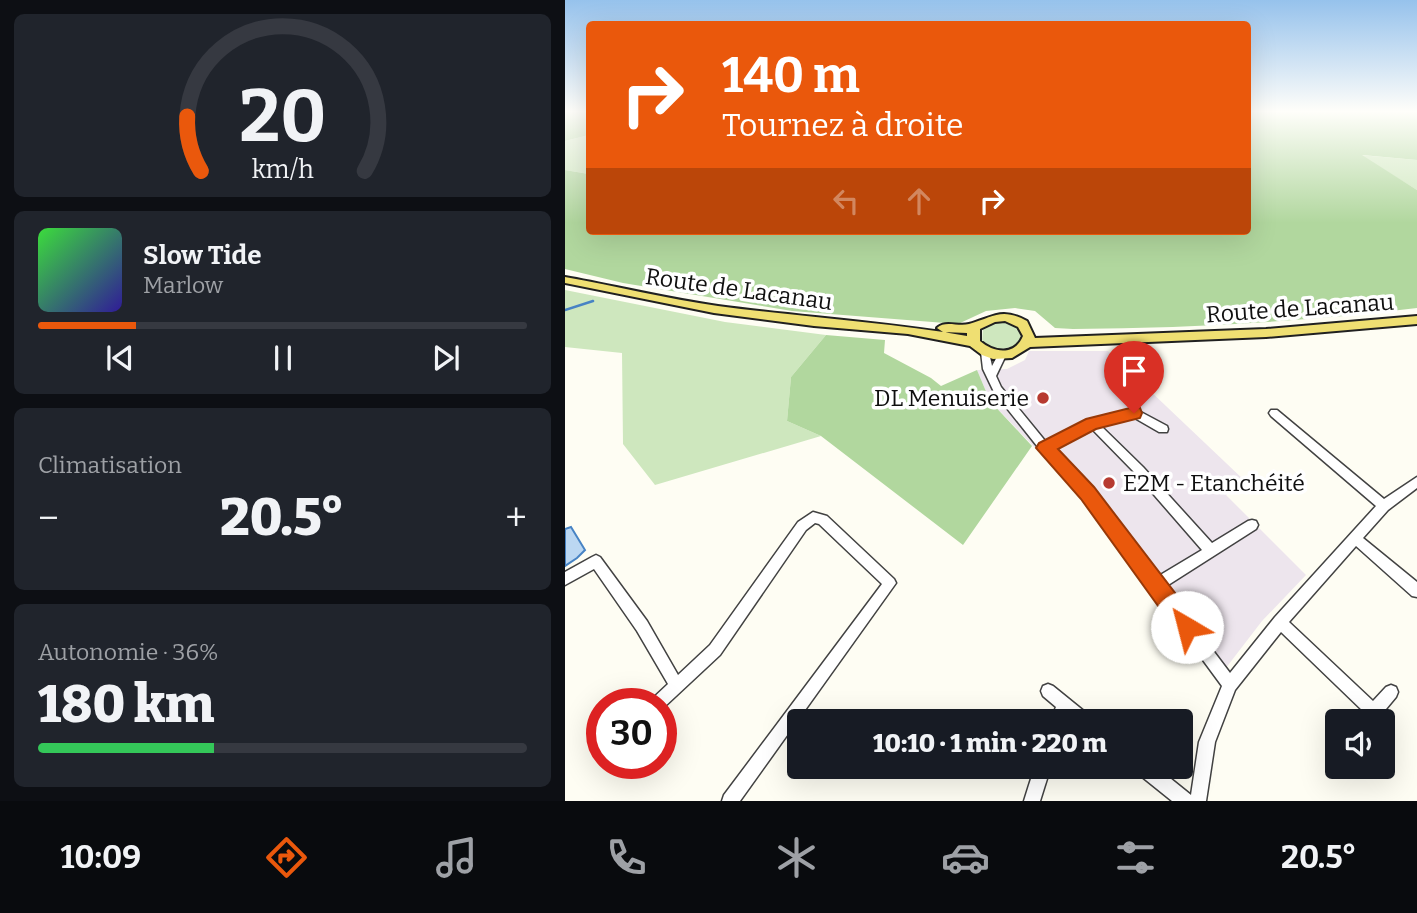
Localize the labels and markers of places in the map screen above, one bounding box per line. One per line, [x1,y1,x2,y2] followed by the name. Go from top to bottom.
[1104,341,1164,413] pin
[874,384,1029,412] place label: DL Menuiserie
[1035,390,1051,406] marker: DL Menuiserie
[1123,469,1305,497] place label: E2M - Etanchéité
[1101,475,1117,491] marker: E2M - Etanchéité

